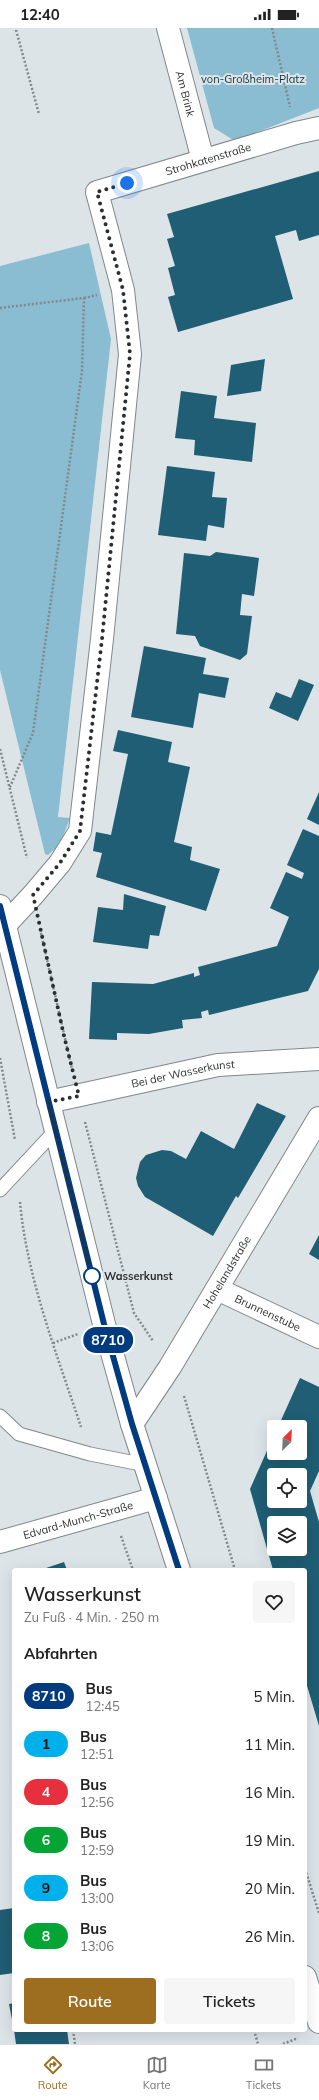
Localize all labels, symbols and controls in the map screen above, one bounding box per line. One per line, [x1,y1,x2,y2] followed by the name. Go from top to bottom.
[20,5,60,24] text: 12:40
[173,69,198,118] street label: Am Brink
[201,72,305,86] park label: von-Großheim-Platz
[164,140,253,178] street label: Strohkatenstraße
[117,173,137,193] your location
[130,1057,235,1091] street label: Bei der Wasserkunst
[200,1233,254,1311] street label: Hohelandstraße
[83,1267,101,1285] marker: Wasserkunst
[104,1269,173,1283] place label: Wasserkunst
[232,1291,303,1334] street label: Brunnenstube
[80,1327,136,1353] line badge: 8710
[91,1331,125,1349] text: 8710
[267,1420,307,1460] north arrow
[267,1420,307,1556] map controls
[267,1468,307,1508] button: locate
[21,1498,135,1542] street label: Edvard-Munch-Straße
[267,1516,307,1556] button: layers
[253,1581,295,1623] button: heart
[24,1582,141,1606] text: Wasserkunst
[24,1609,159,1625] text: Zu Fuß · 4 Min. · 250 m
[24,1644,97,1663] text: Abfahrten
[86,1679,112,1698] text: Bus
[32,1687,66,1705] text: 8710
[253,1687,295,1706] text: 5 Min.
[86,1698,120,1714] text: 12:45
[80,1727,107,1746] text: Bus
[42,1735,50,1753] text: 1
[244,1735,295,1754] text: 11 Min.
[80,1746,114,1762] text: 12:51
[80,1775,107,1794] text: Bus
[42,1783,50,1801] text: 4
[244,1783,295,1802] text: 16 Min.
[80,1794,114,1810] text: 12:56
[80,1823,107,1842] text: Bus
[42,1831,50,1849] text: 6
[244,1831,295,1850] text: 19 Min.
[80,1842,114,1858] text: 12:59
[80,1871,107,1890] text: Bus
[42,1879,50,1897] text: 9
[244,1879,295,1898] text: 20 Min.
[80,1890,114,1906] text: 13:00
[80,1919,107,1938] text: Bus
[42,1927,50,1945] text: 8
[244,1927,295,1946] text: 26 Min.
[80,1938,114,1954] text: 13:06
[24,1978,156,2024] button: Route
[164,1978,295,2024] button: Tickets
[38,2054,68,2092] tab: Route
[143,2054,170,2092] tab: Karte
[246,2054,281,2092] tab: Tickets

